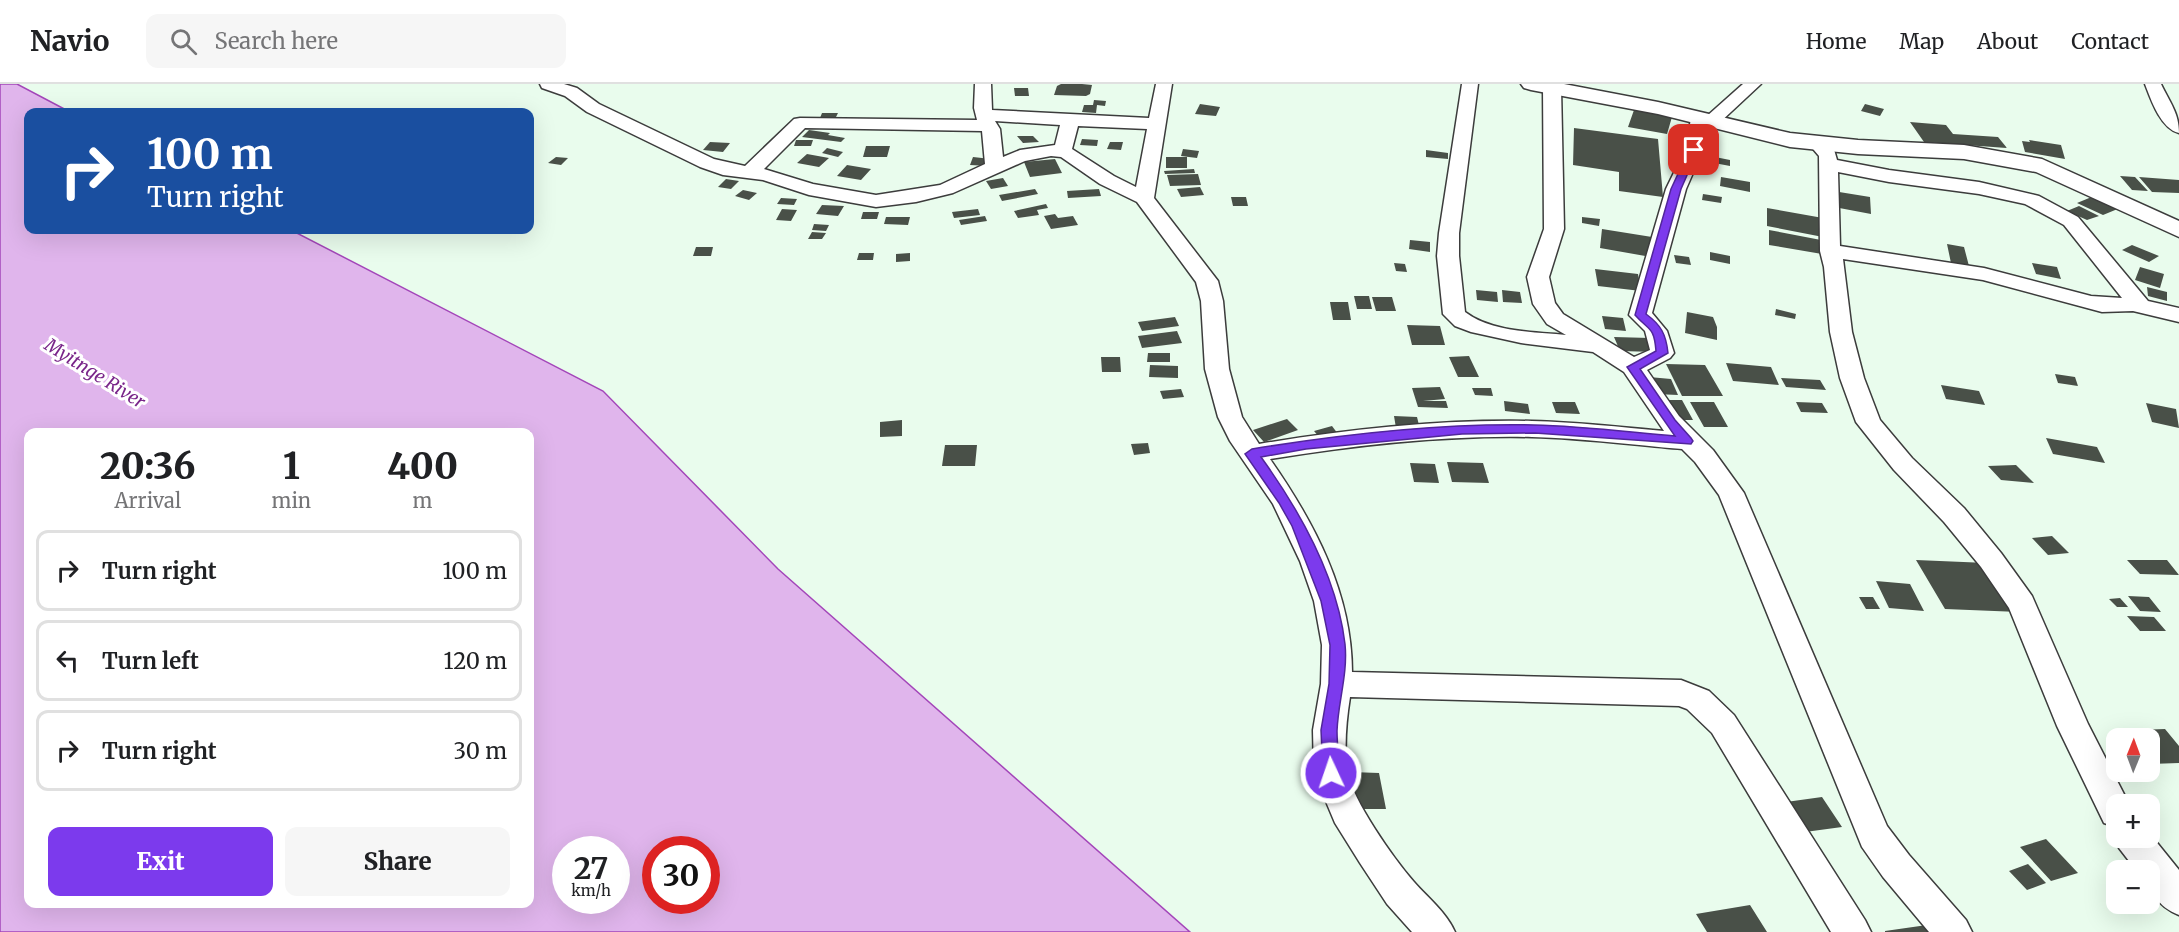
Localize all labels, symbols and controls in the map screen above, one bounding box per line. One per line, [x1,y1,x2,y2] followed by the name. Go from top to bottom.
[146,14,566,68] search box
[30,23,110,59] text: Navio
[167,25,200,58] icon: search
[215,27,338,55] text: Search here
[1806,28,1866,55] text: Home
[1899,28,1944,55] text: Map
[1977,28,2038,55] text: About
[2071,28,2149,55] text: Contact
[1668,124,1719,175] pin
[147,128,273,180] text: 100 m
[48,132,126,210] icon: right
[1677,133,1710,166] icon: arrive
[147,180,284,214] text: Turn right
[40,332,150,413] water label: Myitnge River
[100,444,196,489] text: 20:36
[283,444,300,489] text: 1
[387,444,458,489] text: 400
[114,488,181,513] text: Arrival
[272,488,311,513] text: min
[413,488,432,513] text: m
[51,554,84,587] icon: right
[102,557,216,585] text: Turn right
[442,557,507,585] text: 100 m
[51,644,84,677] icon: left
[102,647,199,675] text: Turn left
[443,647,507,675] text: 120 m
[2106,728,2160,782] north arrow
[2106,728,2160,914] map controls
[51,734,84,767] icon: right
[102,737,216,765] text: Turn right
[453,737,507,765] text: 30 m
[1299,741,1363,805] position arrow
[2106,794,2160,848] button: +
[48,827,273,896] button: Exit
[285,827,510,896] button: Share
[642,836,720,914] speed limit sign: 30
[574,849,608,887] text: 27
[2106,860,2160,914] button: −
[571,881,611,900] text: km/h

